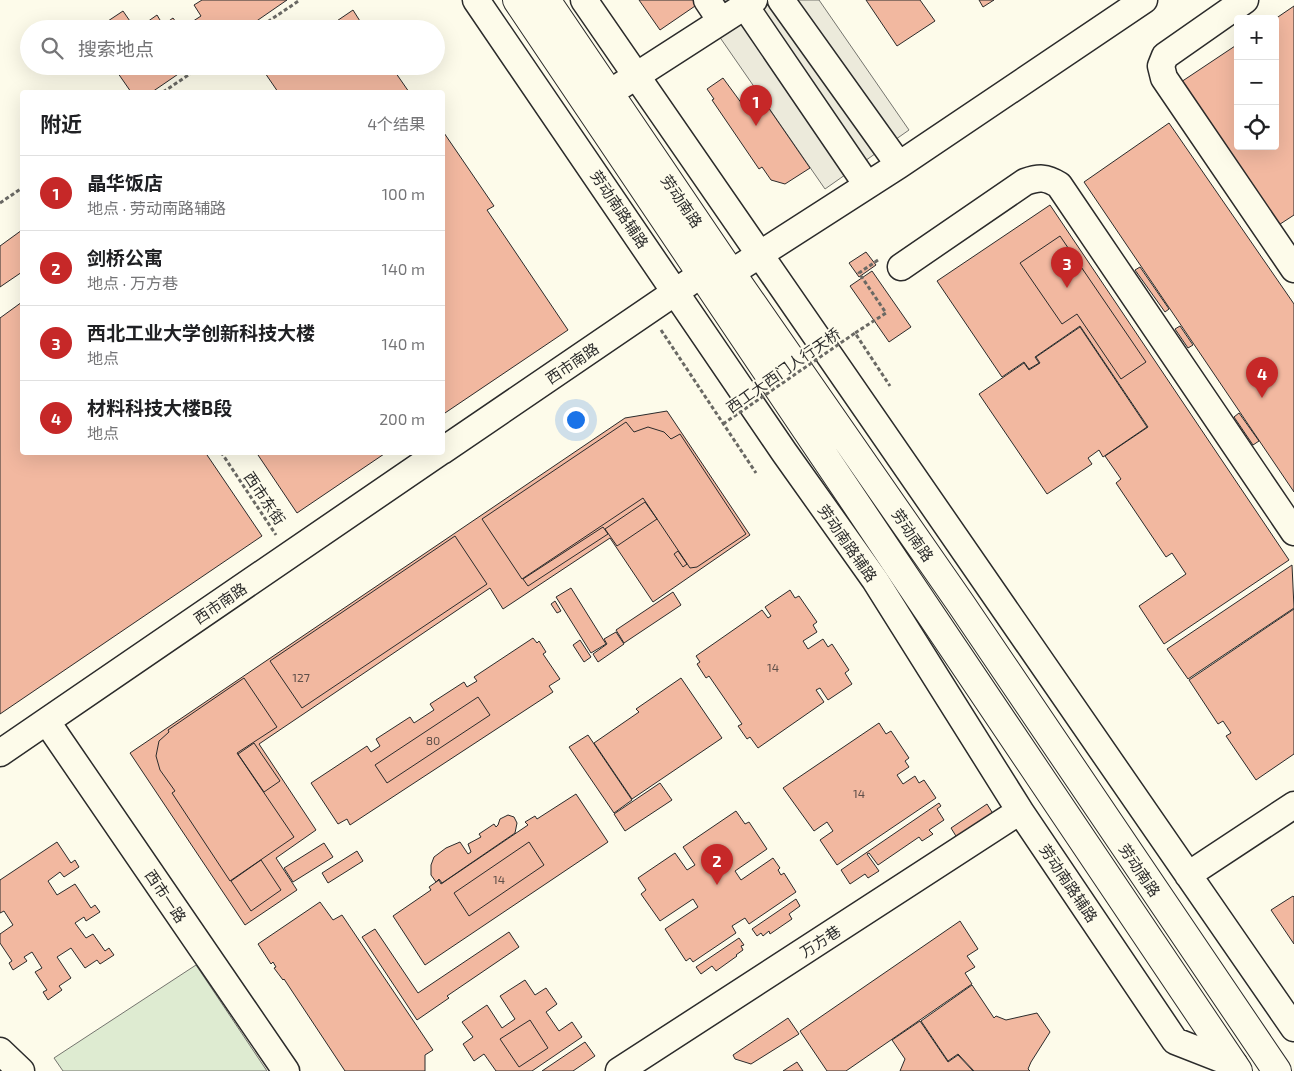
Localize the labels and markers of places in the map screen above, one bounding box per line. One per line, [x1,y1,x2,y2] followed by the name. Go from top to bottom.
[740,85,772,126] pin: 1
[1051,247,1083,288] pin: 3
[1246,357,1278,398] pin: 4
[701,844,733,885] pin: 2

